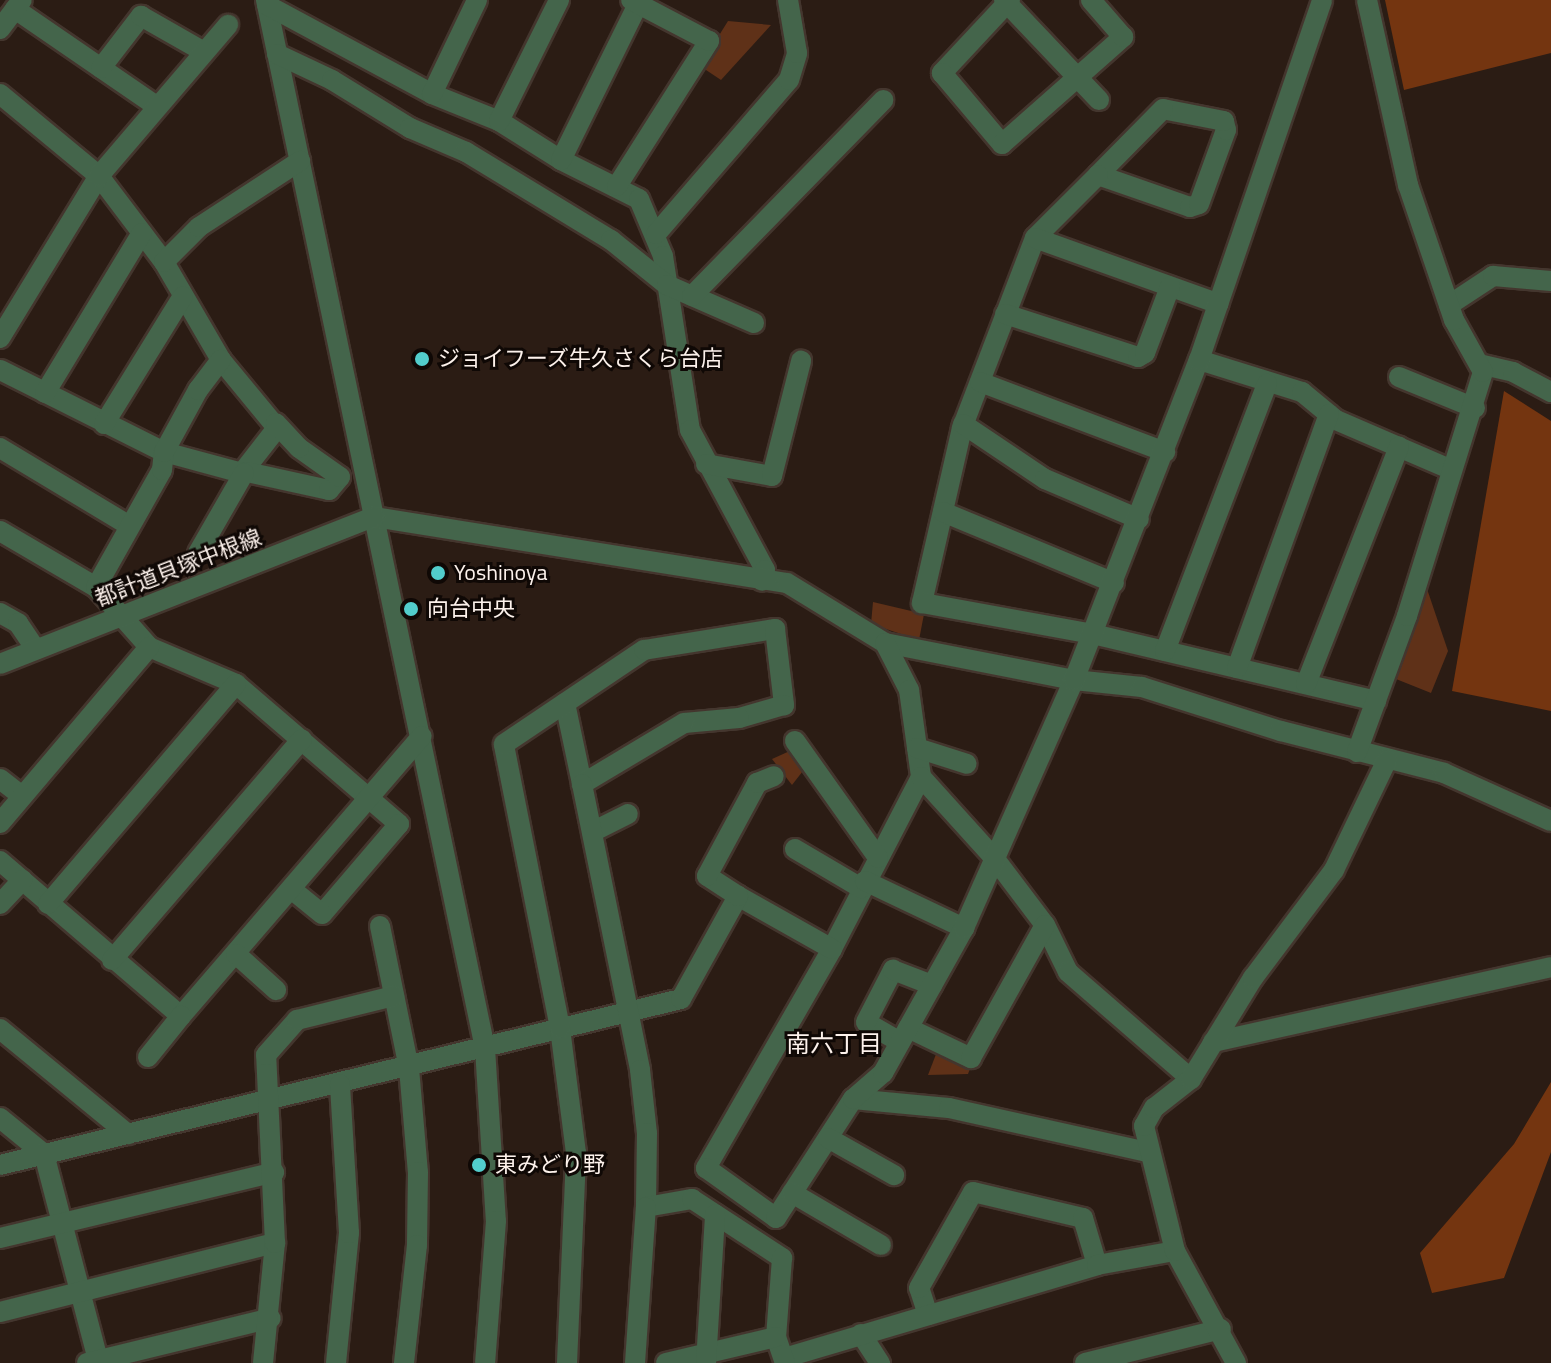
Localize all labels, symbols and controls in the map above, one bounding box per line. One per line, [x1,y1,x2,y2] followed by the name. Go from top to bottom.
[438,346,724,372] place label: ジョイフーズ牛久さくら台店
[413,350,431,368] marker: ジョイフーズ牛久さくら台店
[91,524,265,612] street label: 都計道貝塚中根線
[454,560,547,586] place label: Yoshinoya
[429,564,447,582] marker: Yoshinoya
[427,596,515,622] place label: 向台中央
[402,600,420,618] marker: 向台中央
[786,1030,882,1058] district label: 南六丁目
[495,1152,605,1178] place label: 東みどり野
[470,1156,488,1174] marker: 東みどり野

